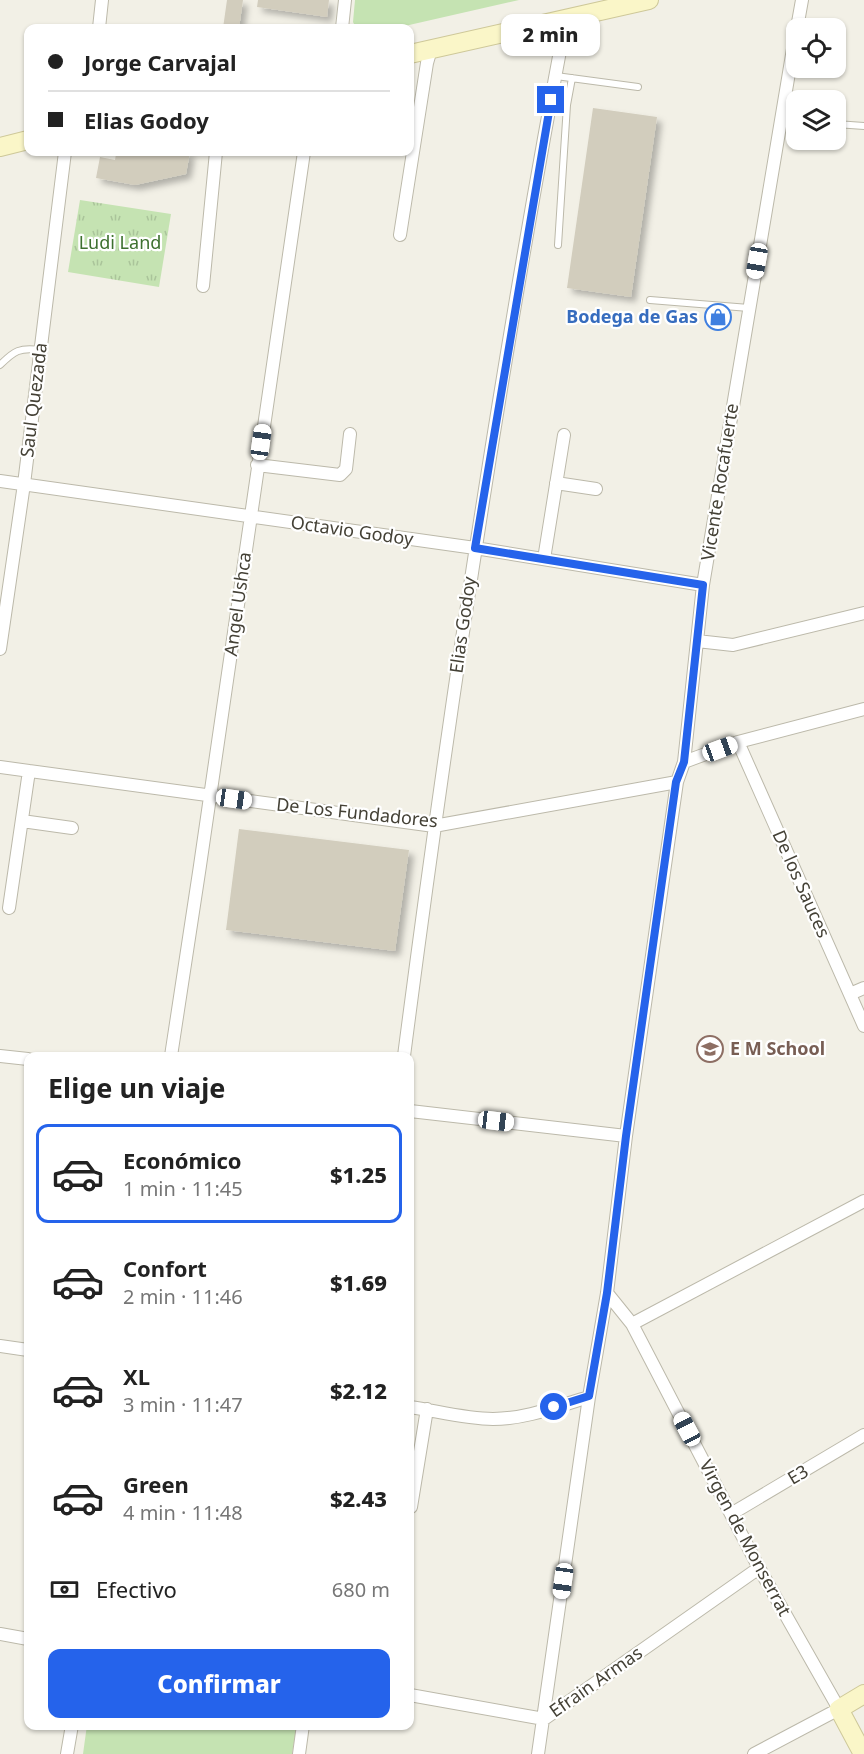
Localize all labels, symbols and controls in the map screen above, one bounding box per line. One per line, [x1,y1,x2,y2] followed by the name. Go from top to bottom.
[502,13,600,55] callout: 2 min
[786,18,846,150] map controls
[786,18,846,78] button: locate
[523,21,578,48] text: 2 min
[84,47,237,77] text: Jorge Carvajal
[537,86,564,113] route end
[786,90,846,150] button: layers
[84,105,209,135] text: Elias Godoy
[79,230,161,254] park label: Ludi Land
[745,242,769,280] car
[703,302,733,332] shop icon: Bodega de Gas
[566,304,698,328] place label: Bodega de Gas
[14,341,52,459] street label: Saul Quezada
[695,401,743,562] street label: Vicente Rocafuerte
[250,423,272,461] car
[289,510,416,551] street label: Octavio Godoy
[218,550,256,657] street label: Angel Ushca
[443,574,481,675] street label: Elias Godoy
[700,734,740,764] car
[215,788,253,810] car
[275,792,439,832] street label: De Los Fundadores
[767,826,836,941] street label: De los Sauces
[695,1034,725,1064] school or university icon: E M School
[730,1036,825,1060] place label: E M School
[48,1069,225,1106] text: Elige un viaje
[477,1110,515,1132] car
[123,1145,242,1175] text: Económico
[51,1147,105,1201] icon: car
[330,1159,387,1189] text: $1.25
[123,1175,243,1202] text: 1 min · 11:45
[123,1253,207,1283] text: Confort
[51,1255,105,1309] icon: car
[330,1267,387,1297] text: $1.69
[123,1283,243,1310] text: 2 min · 11:46
[123,1361,150,1391] text: XL
[51,1363,105,1417] icon: car
[330,1375,387,1405] text: $2.12
[123,1391,243,1418] text: 3 min · 11:47
[540,1393,567,1420] route start
[671,1409,703,1449] car
[694,1455,798,1620] street label: Virgen de Monserrat
[783,1459,812,1490] street label: E3
[123,1469,189,1499] text: Green
[51,1471,105,1525] icon: car
[330,1483,387,1513] text: $2.43
[123,1499,243,1526] text: 4 min · 11:48
[552,1562,574,1600] car
[48,1573,81,1606] icon: cash
[96,1574,177,1604] text: Efectivo
[332,1576,390,1603] text: 680 m
[544,1640,647,1722] street label: Efrain Armas
[48,1649,390,1718] button: Confirmar

